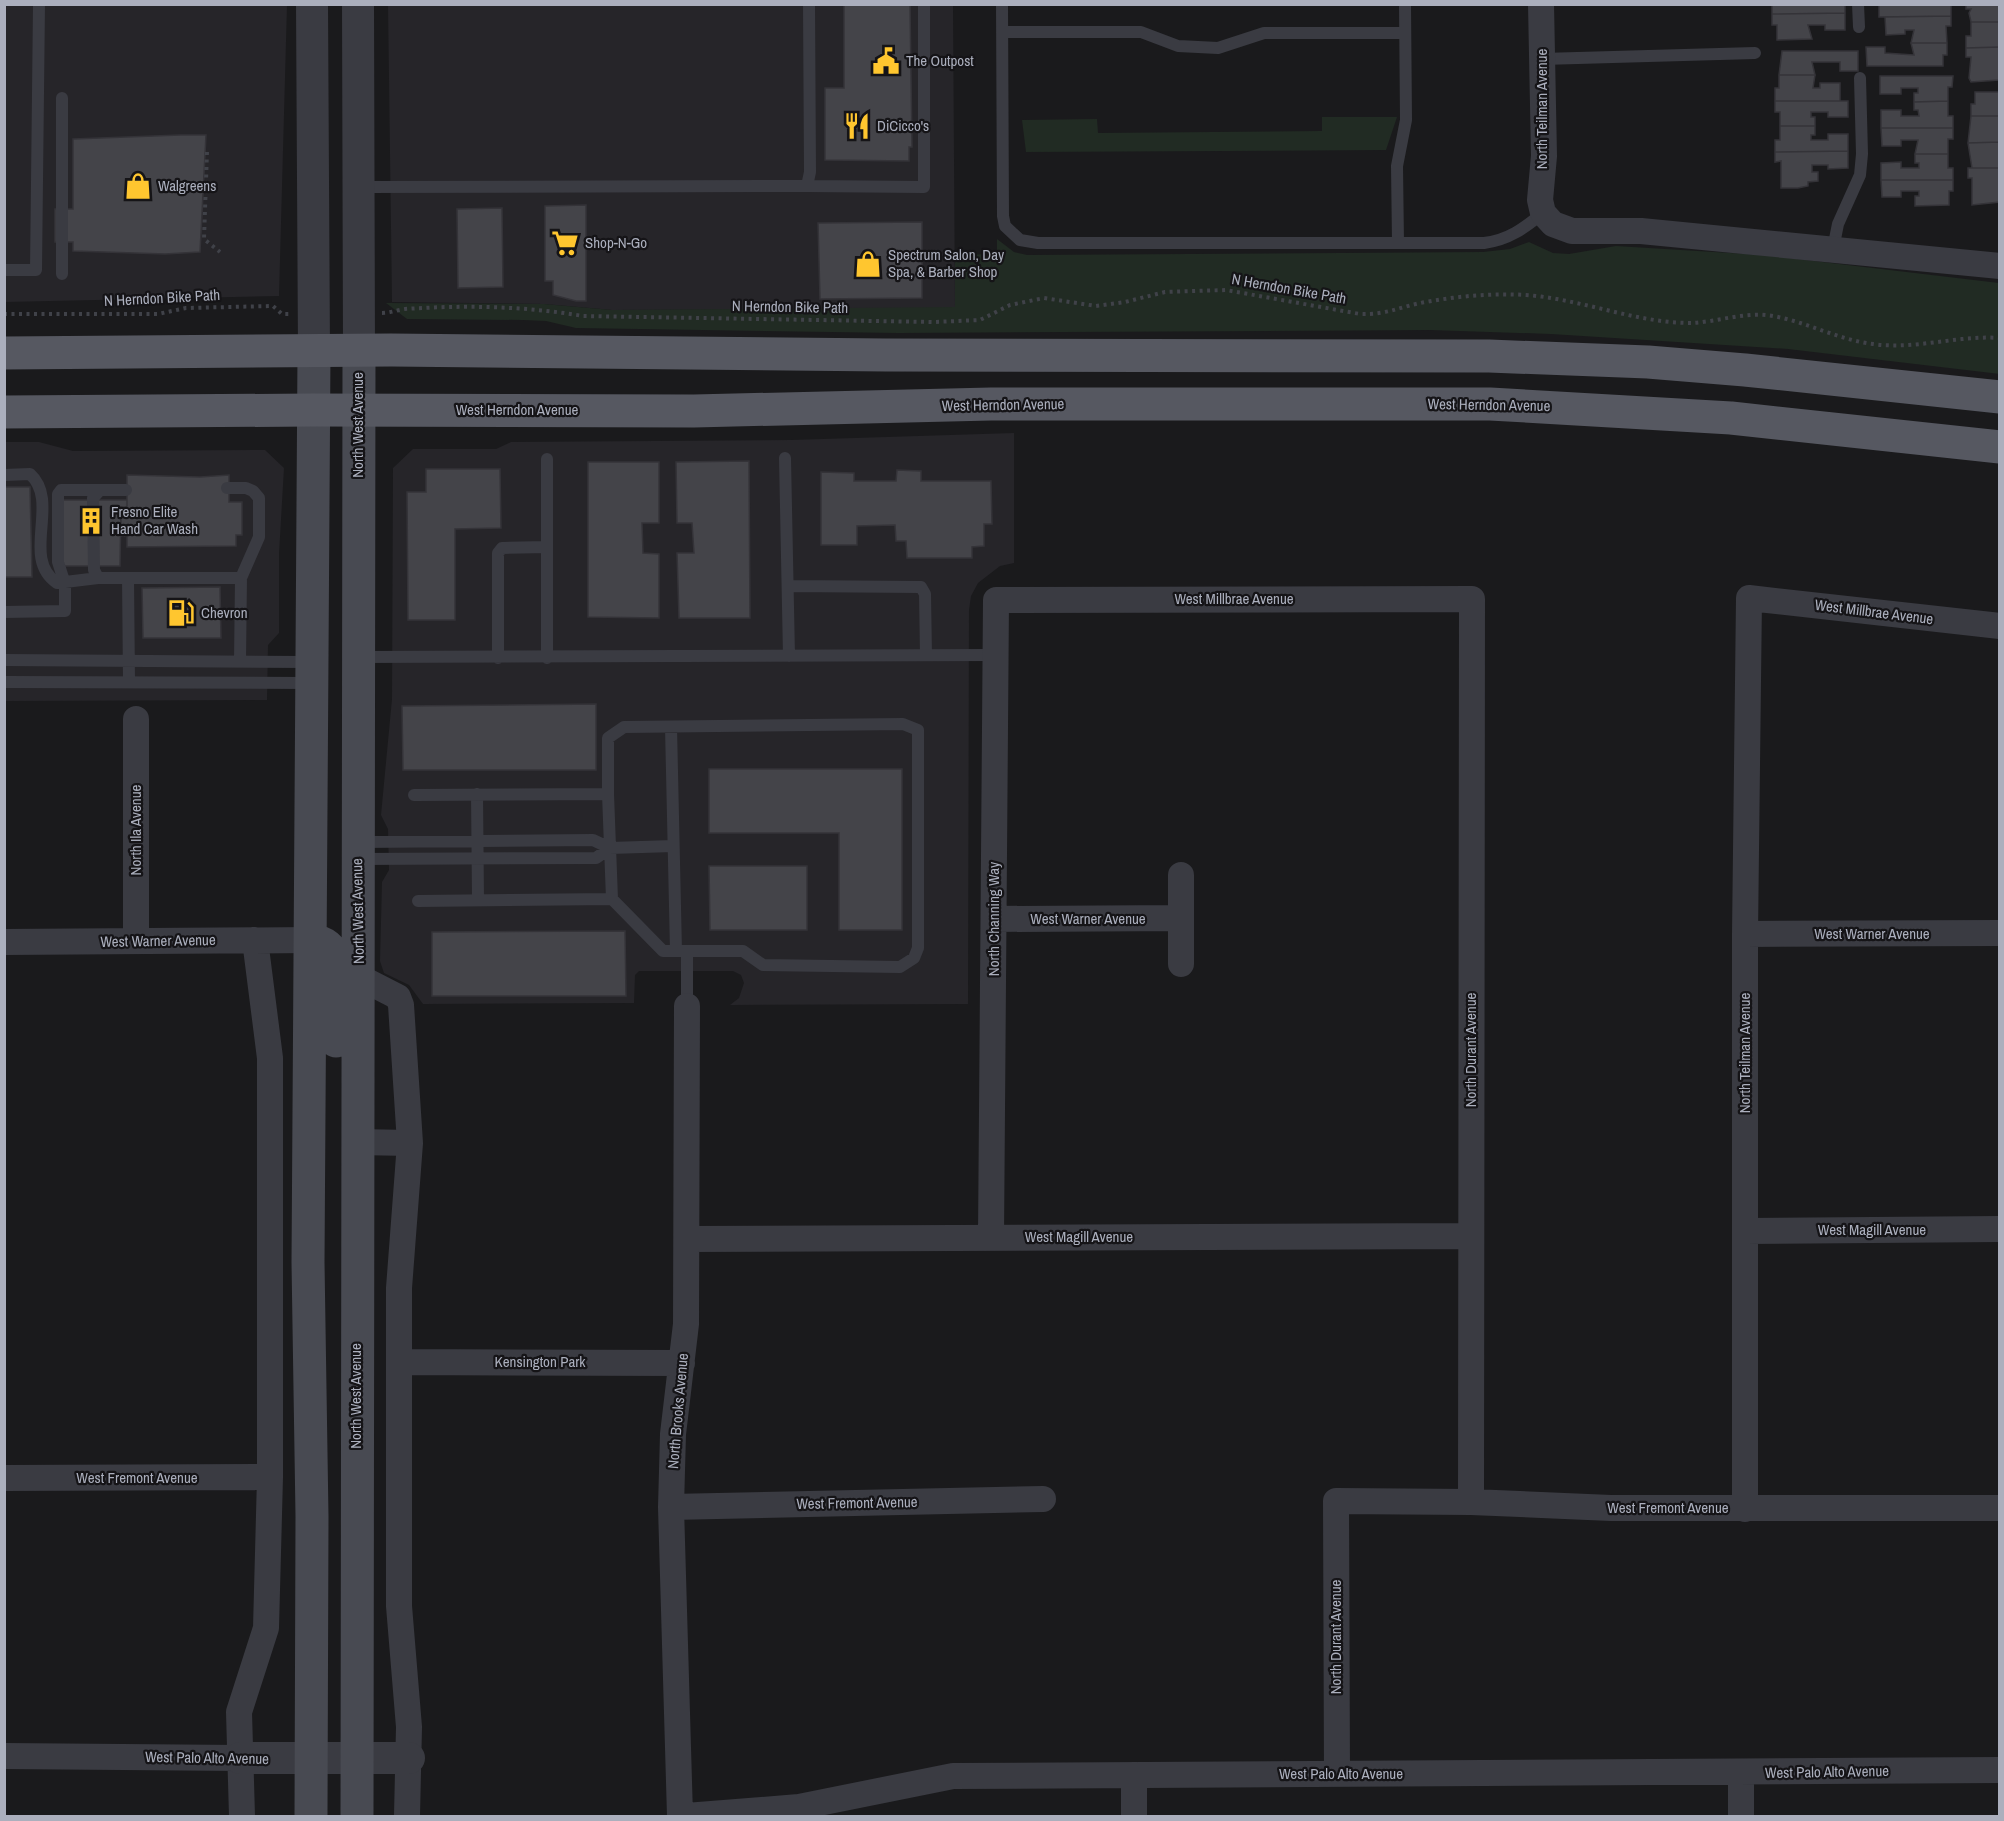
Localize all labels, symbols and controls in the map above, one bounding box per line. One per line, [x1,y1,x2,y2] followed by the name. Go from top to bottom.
[871,46,901,76] public building icon: The Outpost
[1531,49,1552,169] street label: North Teilman Avenue
[906,50,974,71] place label: The Outpost
[842,111,872,141] restaurant icon: DiCicco's
[877,115,929,136] place label: DiCicco's
[123,171,153,201] shop icon: Walgreens
[158,175,216,196] place label: Walgreens
[550,228,580,258] supermarket icon: Shop-N-Go
[585,232,647,253] place label: Shop-N-Go
[888,244,1005,282] place label: Spectrum Salon, Day Spa, & Barber Shop
[853,249,883,279] shop icon: Spectrum Salon, Day Spa, & Barber Shop
[1230,268,1348,309] street label: N Herndon Bike Path
[103,284,221,311] street label: N Herndon Bike Path
[732,295,848,318] street label: N Herndon Bike Path
[347,372,368,478] street label: North West Avenue
[941,393,1065,416] street label: West Herndon Avenue
[1428,393,1551,416] street label: West Herndon Avenue
[456,399,578,420] street label: West Herndon Avenue
[111,501,198,539] place label: Fresno Elite Hand Car Wash
[76,506,106,536] building icon: Fresno Elite Hand Car Wash
[1174,588,1294,609] street label: West Millbrae Avenue
[1814,594,1935,629] street label: West Millbrae Avenue
[166,598,196,628] fuel station icon: Chevron
[201,602,248,623] place label: Chevron
[125,784,146,875] street label: North Ila Avenue
[346,858,369,964] street label: North West Avenue
[983,861,1004,976] street label: North Channing Way
[1030,908,1146,929] street label: West Warner Avenue
[1814,923,1930,944] street label: West Warner Avenue
[100,929,216,952] street label: West Warner Avenue
[1460,993,1481,1107] street label: North Durant Avenue
[1734,993,1755,1113] street label: North Teilman Avenue
[1818,1219,1926,1240] street label: West Magill Avenue
[1025,1226,1133,1247] street label: West Magill Avenue
[345,1343,366,1449] street label: North West Avenue
[495,1351,586,1372] street label: Kensington Park
[662,1352,693,1470] street label: North Brooks Avenue
[76,1467,198,1488] street label: West Fremont Avenue
[796,1491,918,1514] street label: West Fremont Avenue
[1607,1497,1729,1518] street label: West Fremont Avenue
[1325,1580,1346,1694] street label: North Durant Avenue
[145,1746,269,1769] street label: West Palo Alto Avenue
[1765,1760,1889,1783] street label: West Palo Alto Avenue
[1279,1763,1403,1784] street label: West Palo Alto Avenue

